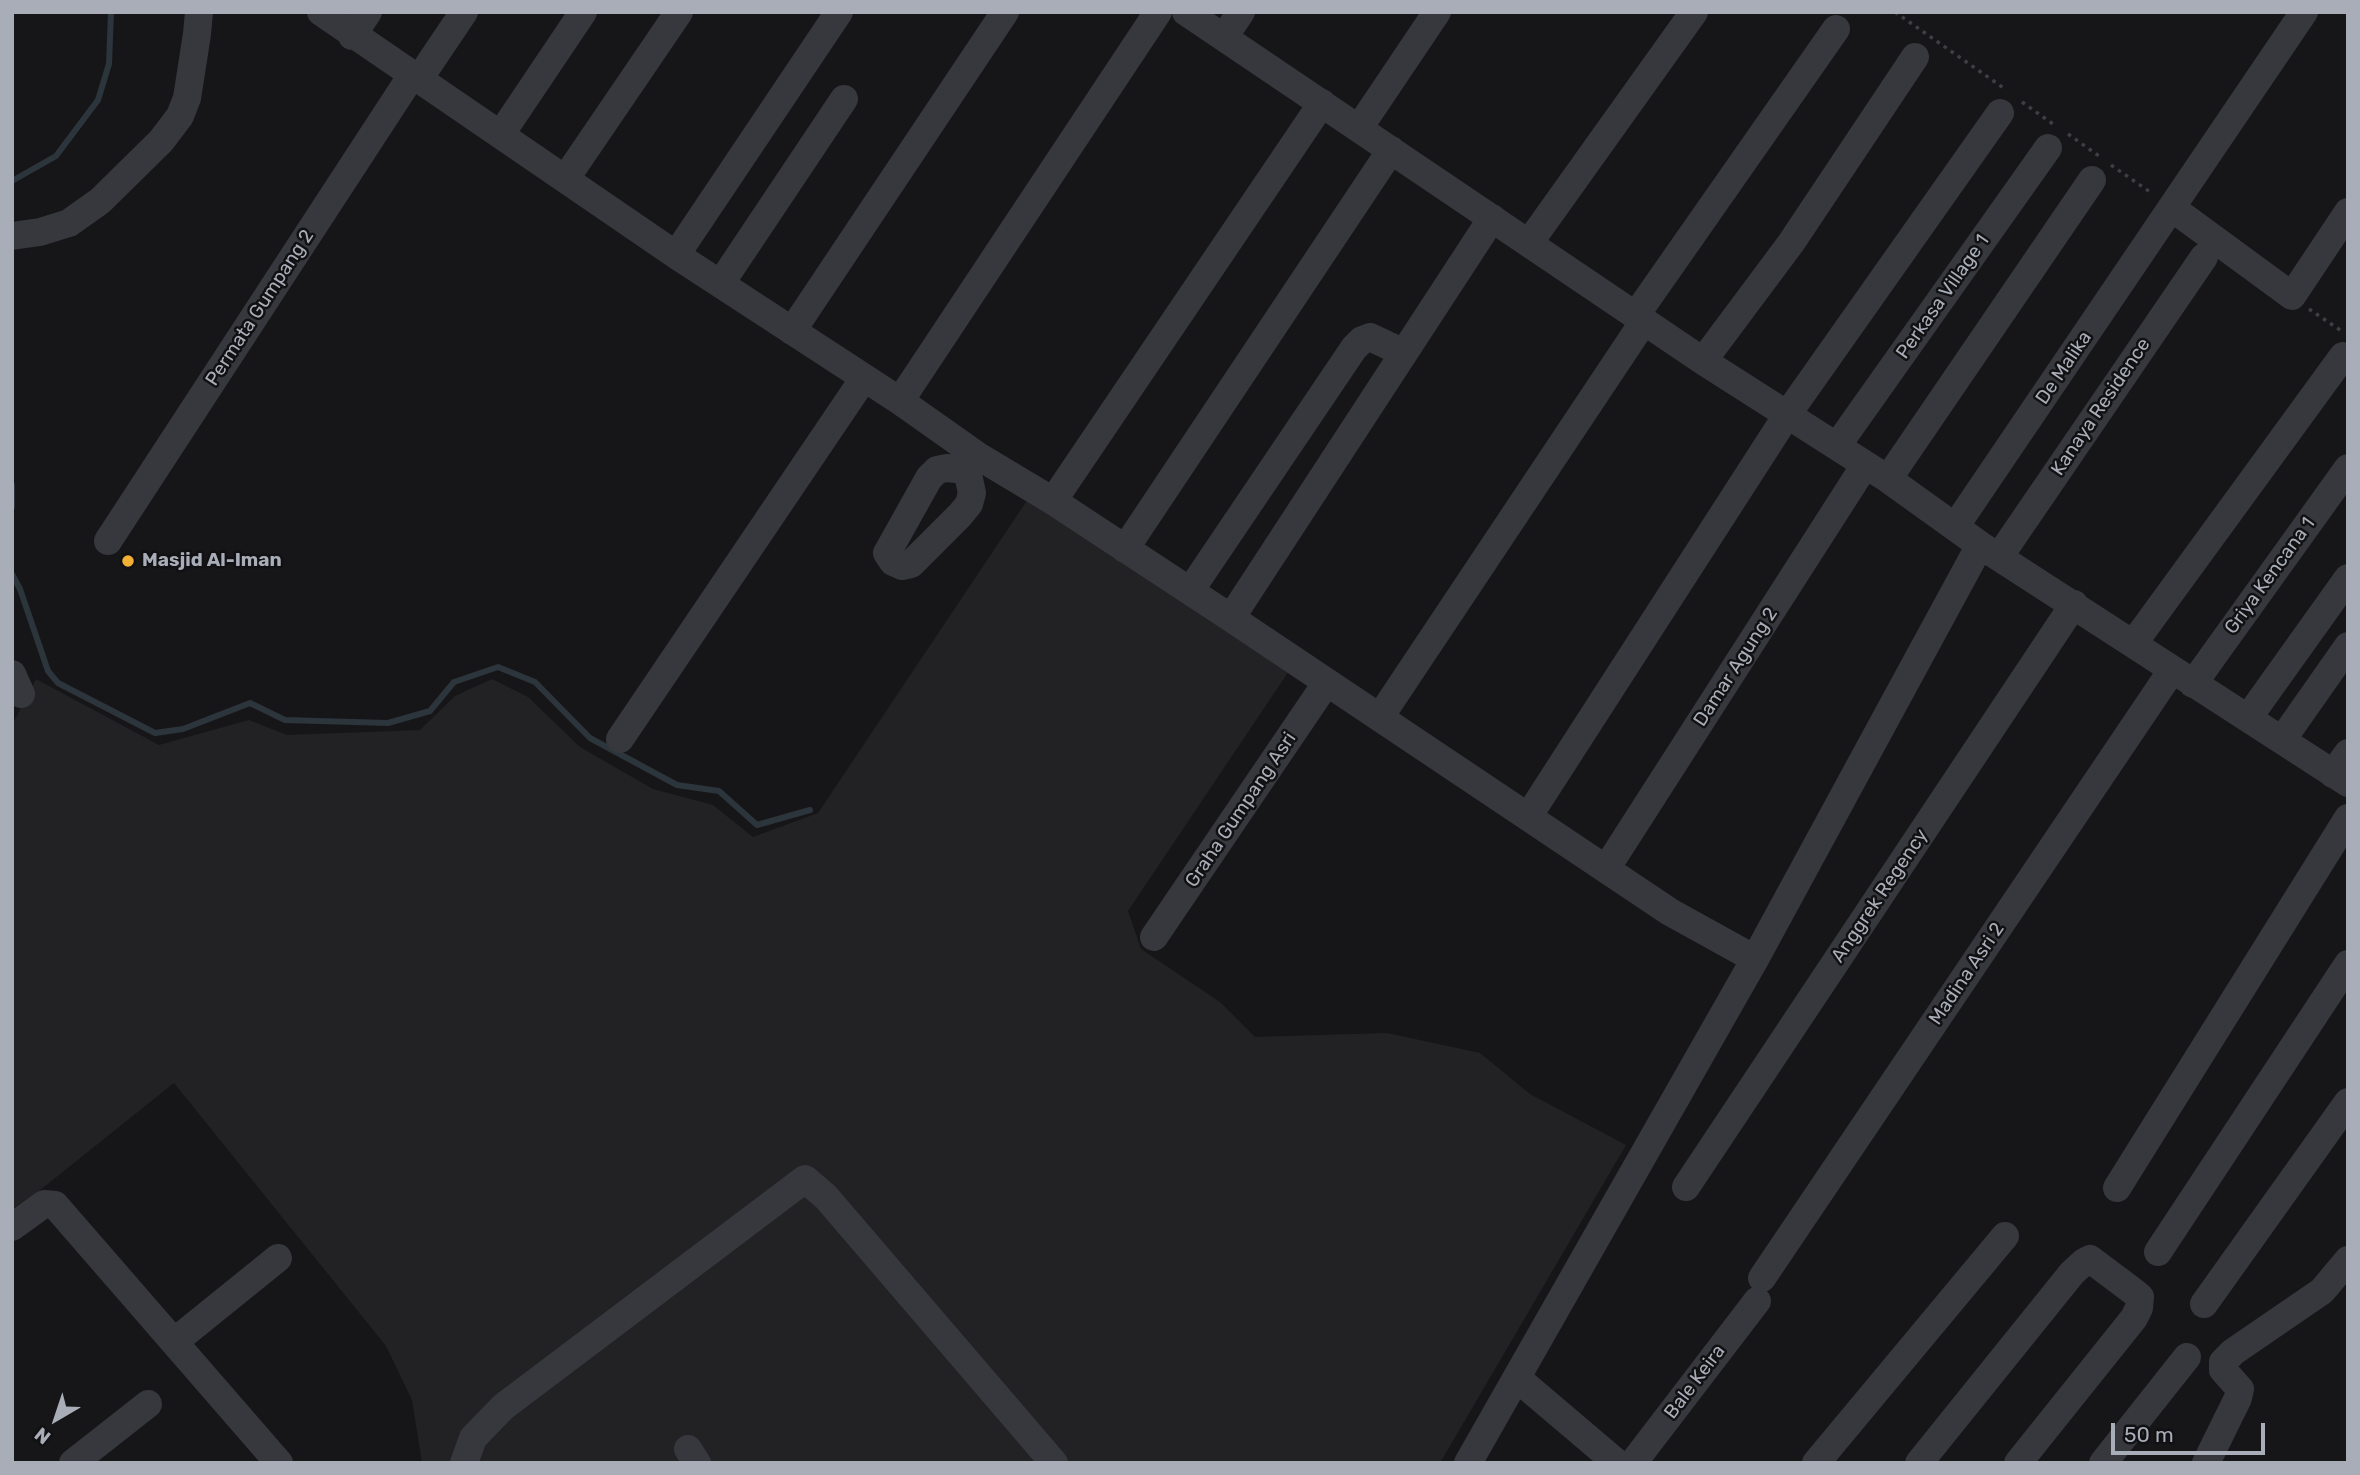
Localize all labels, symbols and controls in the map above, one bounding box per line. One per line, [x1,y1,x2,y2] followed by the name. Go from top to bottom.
[201,226,319,390] street label: Permata Gumpang 2
[1892,231,1994,363] street label: Perkasa Village 1
[2031,327,2097,409] street label: De Malika
[2047,334,2155,480] street label: Kanaya Residence
[2220,513,2320,639] street label: Griya Kencana 1
[142,550,282,572] place label: Masjid Al-Iman
[120,553,136,569] marker: Masjid Al-Iman
[1689,603,1783,731] street label: Damar Agung 2
[1181,728,1301,892] street label: Graha Gumpang Asri
[1827,825,1933,967] street label: Anggrek Regency
[1925,919,2009,1029] street label: Madina Asri 2
[1660,1341,1730,1423] street label: Bale Keira
[21,1384,91,1454] north arrow
[2115,1408,2269,1452] scale bar
[30,1422,55,1449] text: N
[2124,1422,2174,1447] text: 50 m

